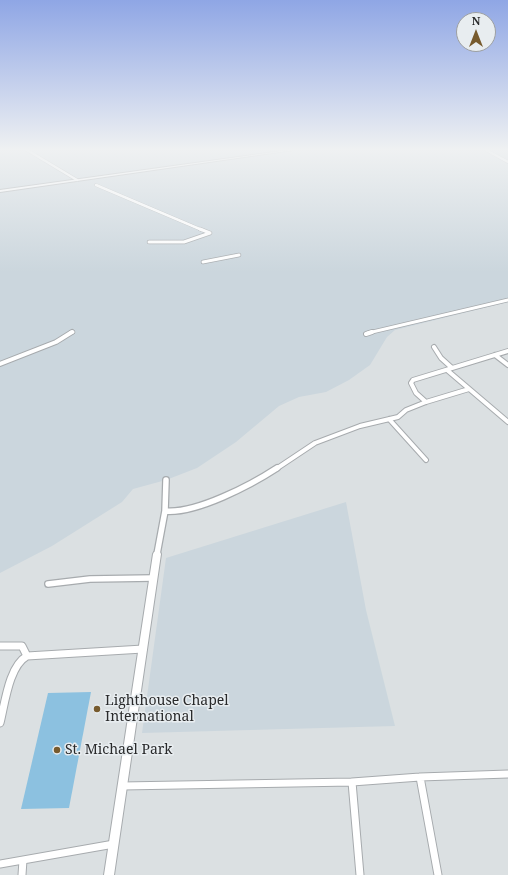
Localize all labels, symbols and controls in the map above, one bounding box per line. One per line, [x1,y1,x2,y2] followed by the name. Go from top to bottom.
[456,12,496,52] north arrow
[472,13,480,28] text: N
[105,693,229,726] place label: Lighthouse Chapel International
[92,704,102,714] marker: Lighthouse Chapel International
[65,742,173,758] place label: St. Michael Park
[52,745,62,755] marker: St. Michael Park

